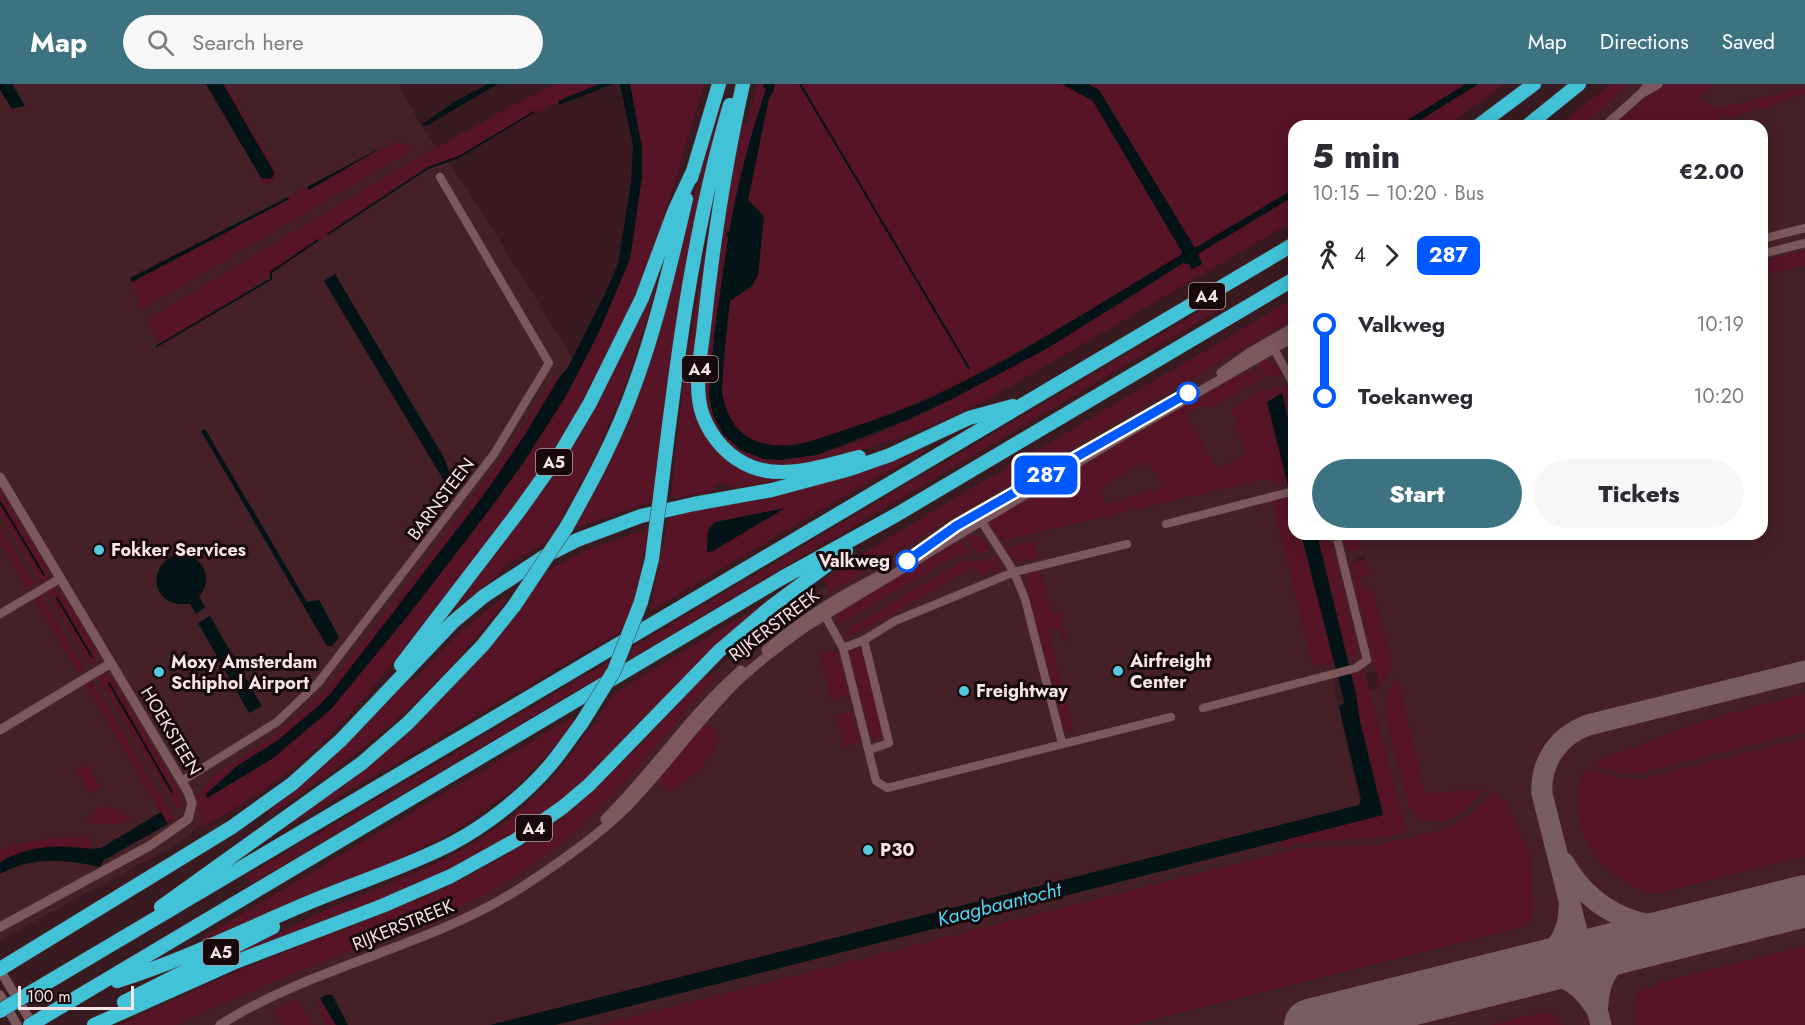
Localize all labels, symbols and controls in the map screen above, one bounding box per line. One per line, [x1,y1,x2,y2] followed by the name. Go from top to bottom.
[123,15,543,69] search box
[30,22,87,63] text: Map
[144,26,177,59] icon: search
[192,26,304,58] text: Search here
[1528,27,1567,57] text: Map
[1600,27,1689,57] text: Directions
[1722,27,1775,57] text: Saved
[1312,133,1400,180] text: 5 min
[1679,155,1744,187] text: €2.00
[1312,179,1484,208] text: 10:15 – 10:20 · Bus
[1312,239,1345,272] icon: walk
[1375,239,1408,272] icon: forward
[1429,240,1468,270] text: 287
[1354,241,1366,270] text: 4
[1189,283,1225,309] road number: A4
[1358,308,1445,340] text: Valkweg
[1696,310,1744,339] text: 10:19
[682,356,718,382] road number: A4
[1358,380,1473,412] text: Toekanweg
[1177,382,1199,404] unlabelled marker
[1694,382,1744,411] text: 10:20
[536,449,572,475] road number: A5
[401,452,481,546] street label: BARNSTEEN
[1012,456,1080,494] line badge: 287
[1312,459,1522,528] button: Start
[1534,459,1744,528] button: Tickets
[1026,460,1066,490] text: 287
[111,537,246,563] place label: Fokker Services
[92,543,106,557] marker: Fokker Services
[818,548,890,574] place label: Valkweg
[896,550,918,572] marker: Valkweg
[723,582,825,668] street label: RIJKERSTREEK
[1129,648,1211,695] place label: Airfreight Center
[171,649,317,696] place label: Moxy Amsterdam Schiphol Airport
[1111,664,1125,678] marker: Airfreight Center
[152,665,166,679] marker: Moxy Amsterdam Schiphol Airport
[976,678,1068,704] place label: Freightway
[134,682,208,780] street label: HOEKSTEEN
[957,684,971,698] marker: Freightway
[516,815,552,841] road number: A4
[880,837,914,863] place label: P30
[861,843,875,857] marker: P30
[934,875,1065,934] water label: Kaagbaantocht
[348,893,458,957] street label: RIJKERSTREEK
[203,939,239,965] road number: A5
[18,983,134,1010] scale bar
[27,985,71,1008] text: 100 m

